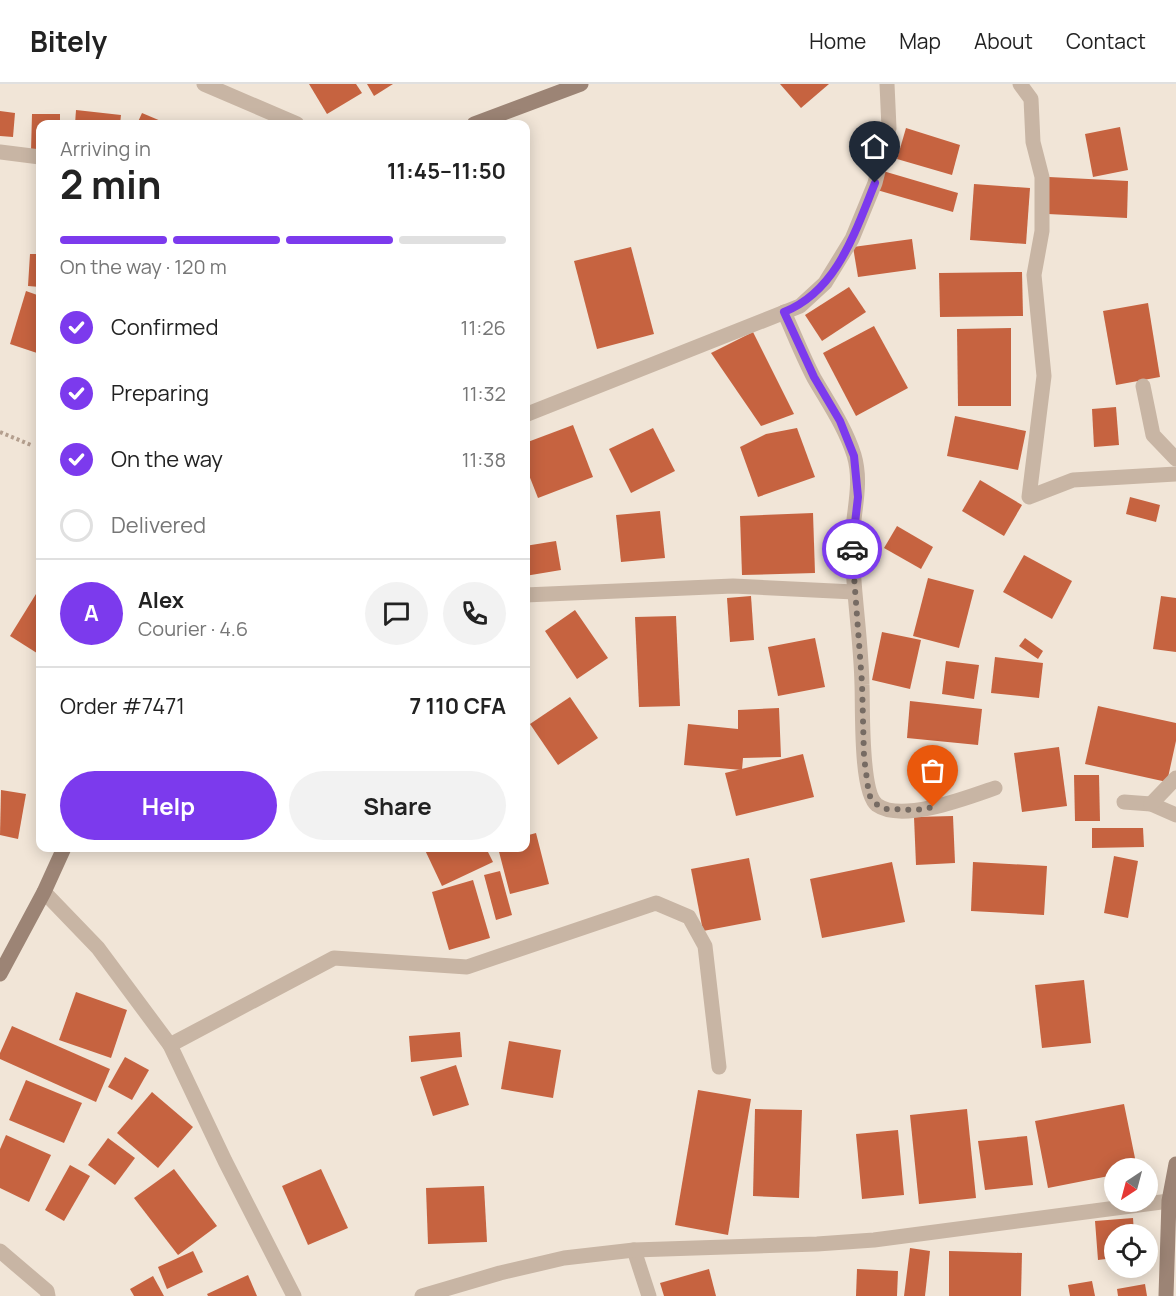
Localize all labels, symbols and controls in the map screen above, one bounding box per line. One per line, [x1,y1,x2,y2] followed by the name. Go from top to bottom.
[30,22,107,60] text: Bitely
[809,27,866,55] text: Home
[899,27,941,55] text: Map
[974,27,1033,55] text: About
[1066,27,1146,55] text: Contact
[849,121,900,183] pin
[858,130,891,163] icon: home
[60,135,151,162] text: Arriving in
[387,156,506,186] text: 11:45–11:50
[60,157,161,211] text: 2 min
[60,253,227,280] text: On the way · 120 m
[60,311,93,344] icon: check
[111,312,219,342] text: Confirmed
[461,314,506,341] text: 11:26
[60,377,93,410] icon: check
[111,378,209,408] text: Preparing
[462,380,506,407] text: 11:32
[60,443,93,476] icon: check
[111,444,223,474] text: On the way
[462,446,506,473] text: 11:38
[111,510,206,540] text: Delivered
[822,519,882,579] courier
[836,533,869,566] icon: car
[365,582,428,645] button: chat
[443,582,506,645] button: phone
[138,585,184,615] text: Alex
[84,598,99,628] text: A
[138,615,248,642] text: Courier · 4.6
[60,691,185,721] text: Order #7471
[409,691,506,721] text: 7 110 CFA
[907,745,958,807] pin
[916,754,949,787] icon: bag
[60,771,277,840] button: Help
[289,771,506,840] button: Share
[1104,1158,1158,1212] north arrow
[1104,1158,1158,1278] map controls
[1104,1224,1158,1278] button: locate

